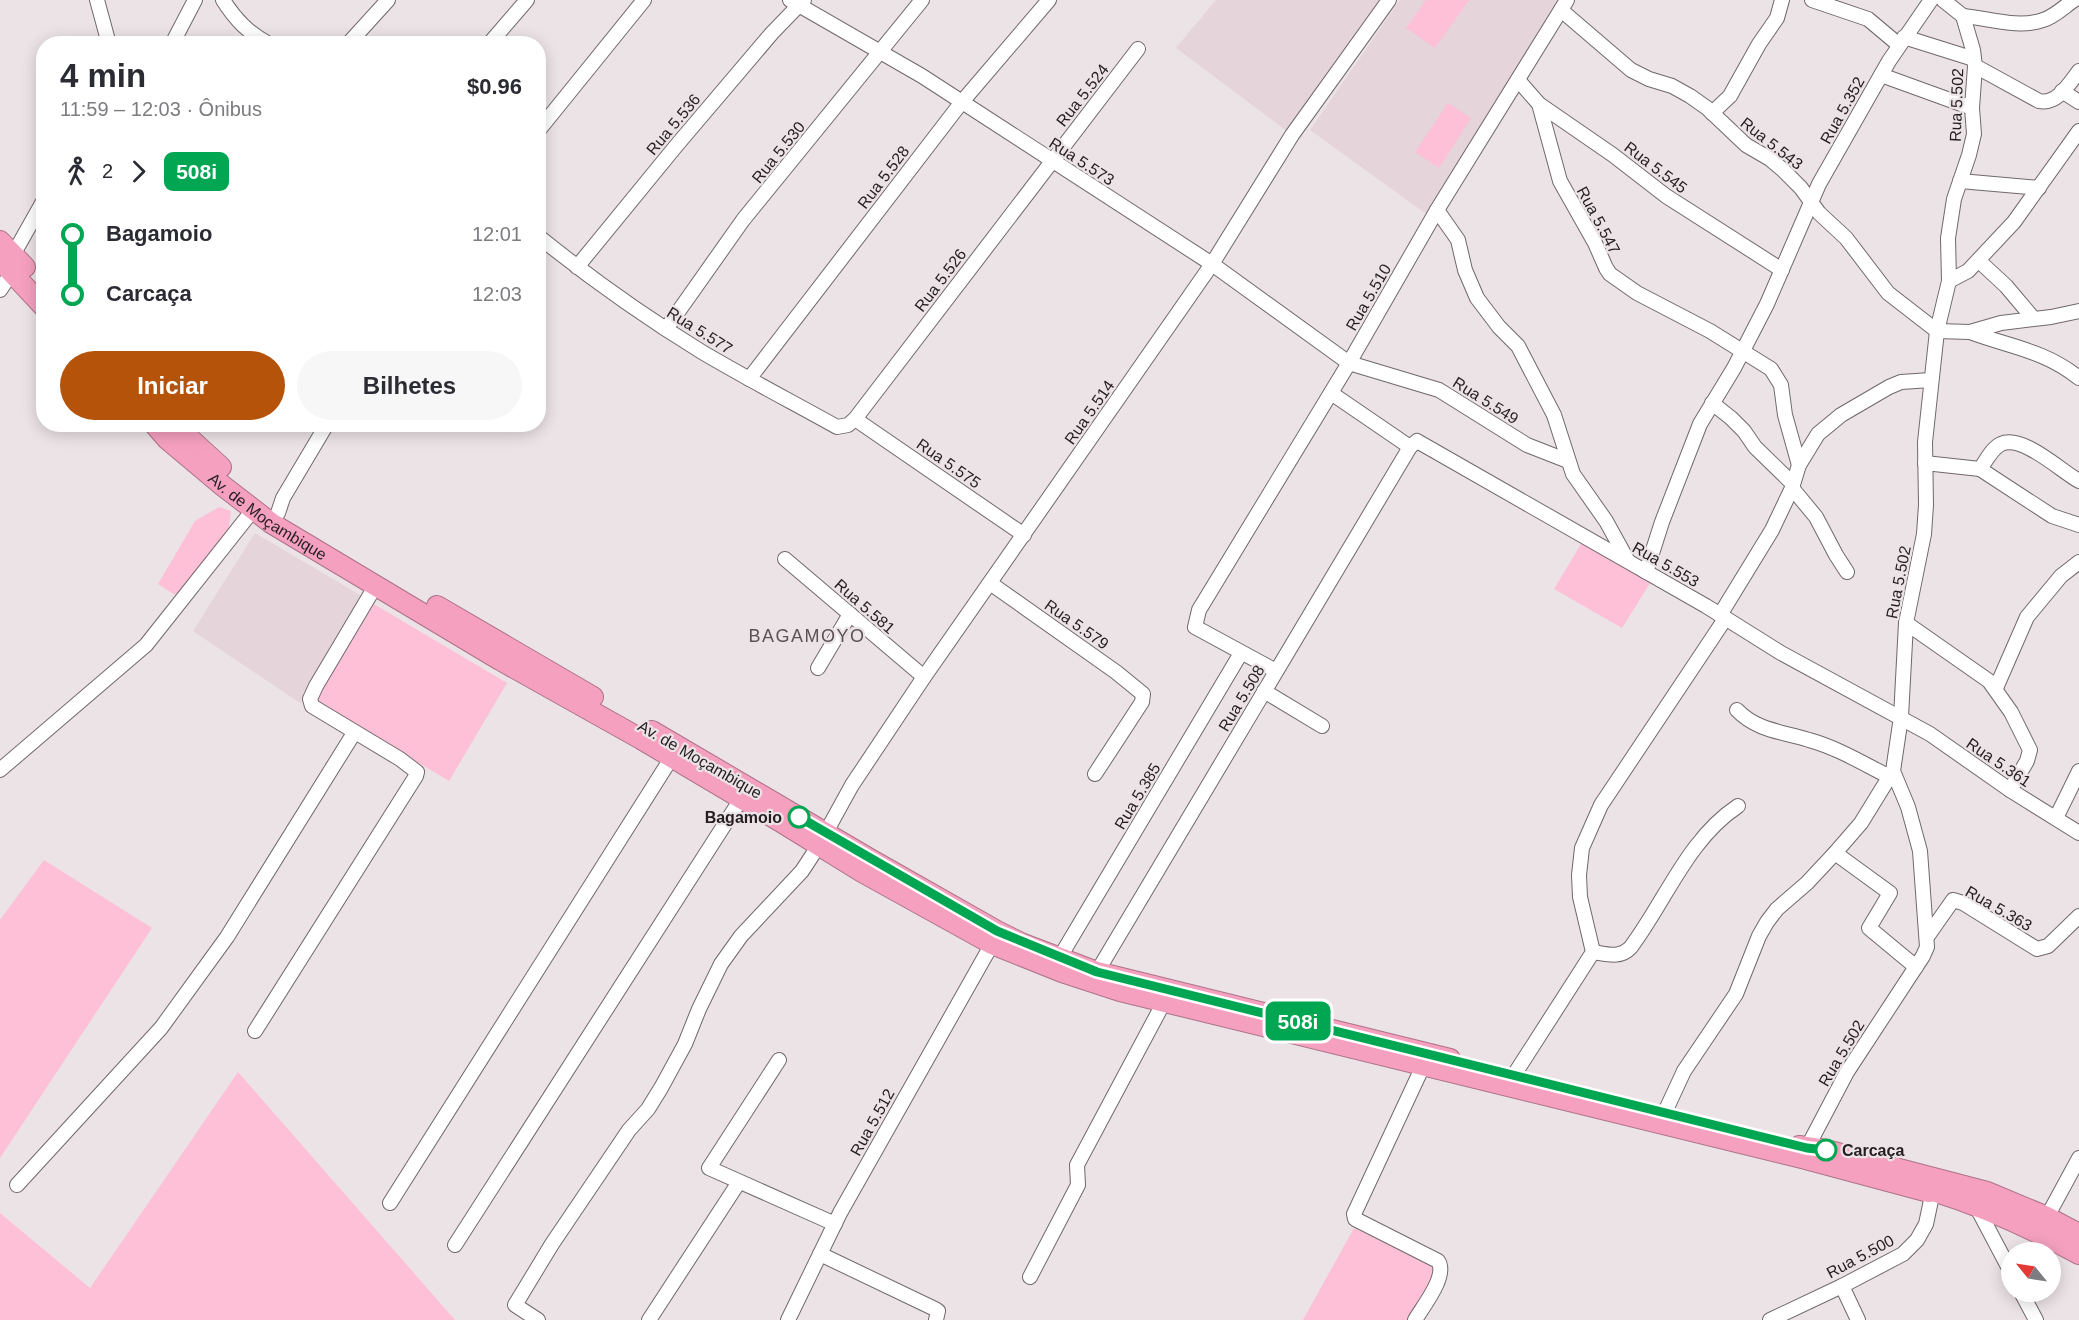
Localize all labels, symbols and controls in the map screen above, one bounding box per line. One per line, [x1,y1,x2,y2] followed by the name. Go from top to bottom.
[60,57,146,94] text: 4 min
[1053,61,1112,130] street label: Rua 5.524
[1947,68,1966,142] street label: Rua 5.502
[467,74,522,99] text: $0.96
[1817,74,1868,147] street label: Rua 5.352
[643,91,704,158] street label: Rua 5.536
[60,98,262,120] text: 11:59 – 12:03 · Ônibus
[1737,114,1806,173] street label: Rua 5.543
[749,118,808,186] street label: Rua 5.530
[1046,134,1117,189] street label: Rua 5.573
[1621,138,1690,196] street label: Rua 5.545
[854,143,912,212] street label: Rua 5.528
[60,155,93,188] icon: walk
[122,155,155,188] icon: forward
[102,160,113,182] text: 2
[176,160,217,183] text: 508i
[1574,184,1623,257] street label: Rua 5.547
[106,221,212,246] text: Bagamoio
[472,223,522,245] text: 12:01
[911,246,969,315] street label: Rua 5.526
[1343,261,1394,333] street label: Rua 5.510
[106,281,192,306] text: Carcaça
[472,283,522,305] text: 12:03
[664,304,736,357] street label: Rua 5.577
[60,351,285,420] button: Iniciar
[297,351,522,420] button: Bilhetes
[1450,374,1522,427] street label: Rua 5.549
[1061,377,1118,447] street label: Rua 5.514
[914,435,984,492] street label: Rua 5.575
[205,470,330,563] street label: Av. de Moçambique
[1630,539,1702,590] street label: Rua 5.553
[1883,544,1914,620] street label: Rua 5.502
[831,576,898,637] street label: Rua 5.581
[1042,596,1112,653] street label: Rua 5.579
[748,626,866,646] district label: BAGAMOYO
[1215,662,1268,734] street label: Rua 5.508
[635,717,765,802] street label: Av. de Moçambique
[1963,735,2034,790] street label: Rua 5.361
[1111,760,1164,832] street label: Rua 5.385
[788,806,810,828] marker: Bagamoio
[705,809,782,826] place label: Bagamoio
[1963,883,2035,934] street label: Rua 5.363
[1256,1002,1340,1040] line badge: 508i
[1278,1010,1318,1033] text: 508i
[1815,1017,1868,1089] street label: Rua 5.502
[847,1086,898,1159] street label: Rua 5.512
[1815,1139,1837,1161] marker: Carcaça
[1842,1142,1904,1159] place label: Carcaça
[1824,1232,1897,1281] street label: Rua 5.500
[2001,1242,2061,1302] north arrow
[2001,1242,2061,1302] map controls

